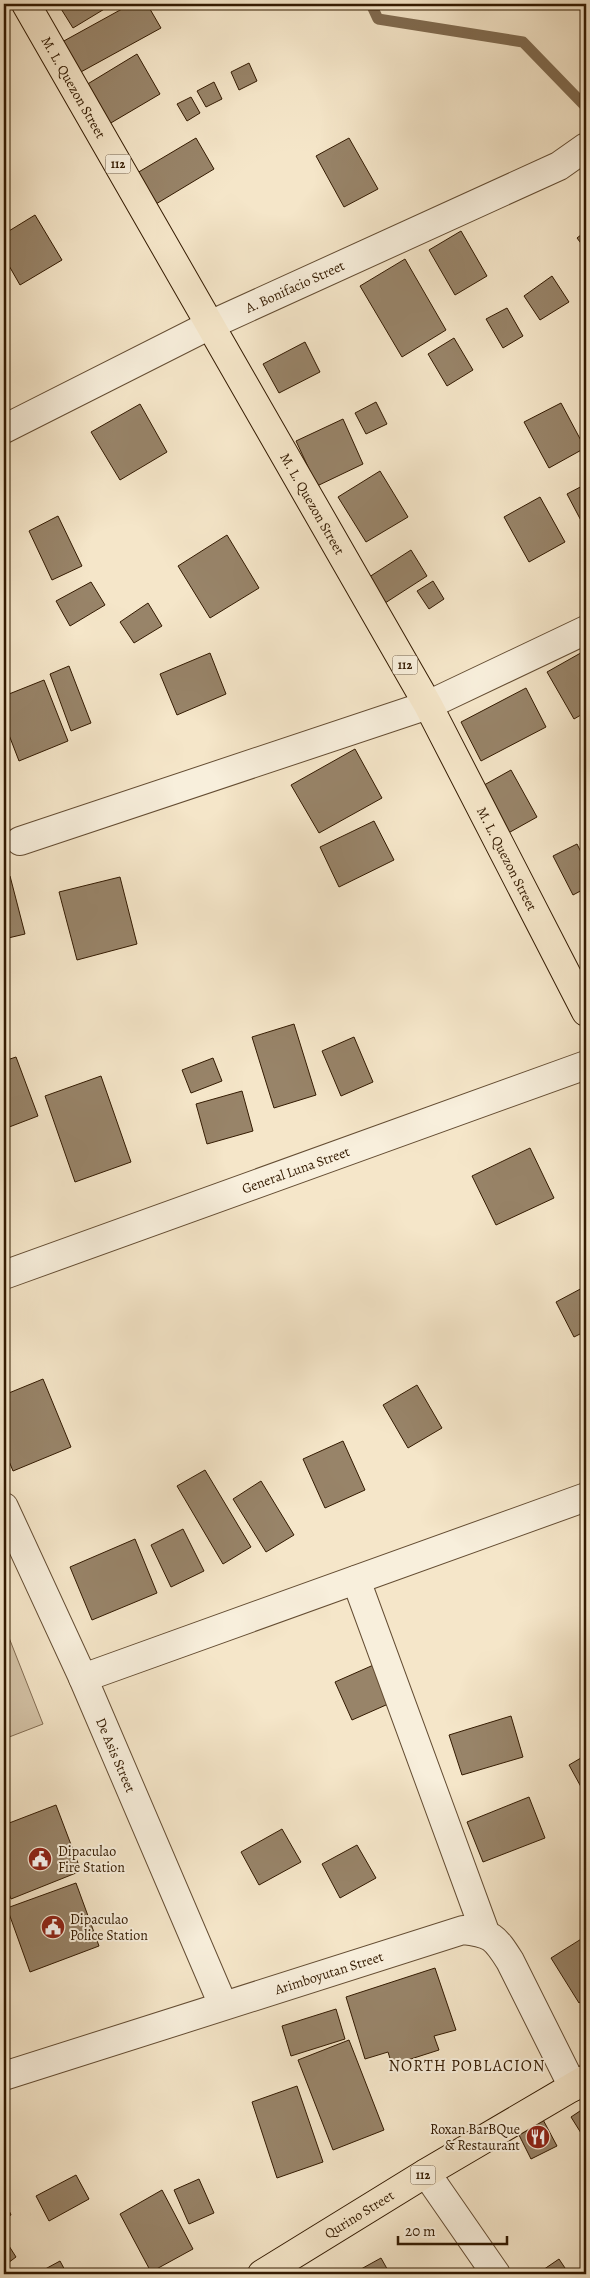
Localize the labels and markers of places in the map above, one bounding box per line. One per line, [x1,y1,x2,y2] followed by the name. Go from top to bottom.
[58,1842,125,1877] place label: Dipaculao Fire Station
[27,1846,53,1872] public building icon: Dipaculao Fire Station
[70,1910,148,1945] place label: Dipaculao Police Station
[40,1914,66,1940] public building icon: Dipaculao Police Station
[430,2120,520,2155] place label: Roxan BarBQue & Restaurant
[525,2124,551,2150] restaurant icon: Roxan BarBQue & Restaurant

